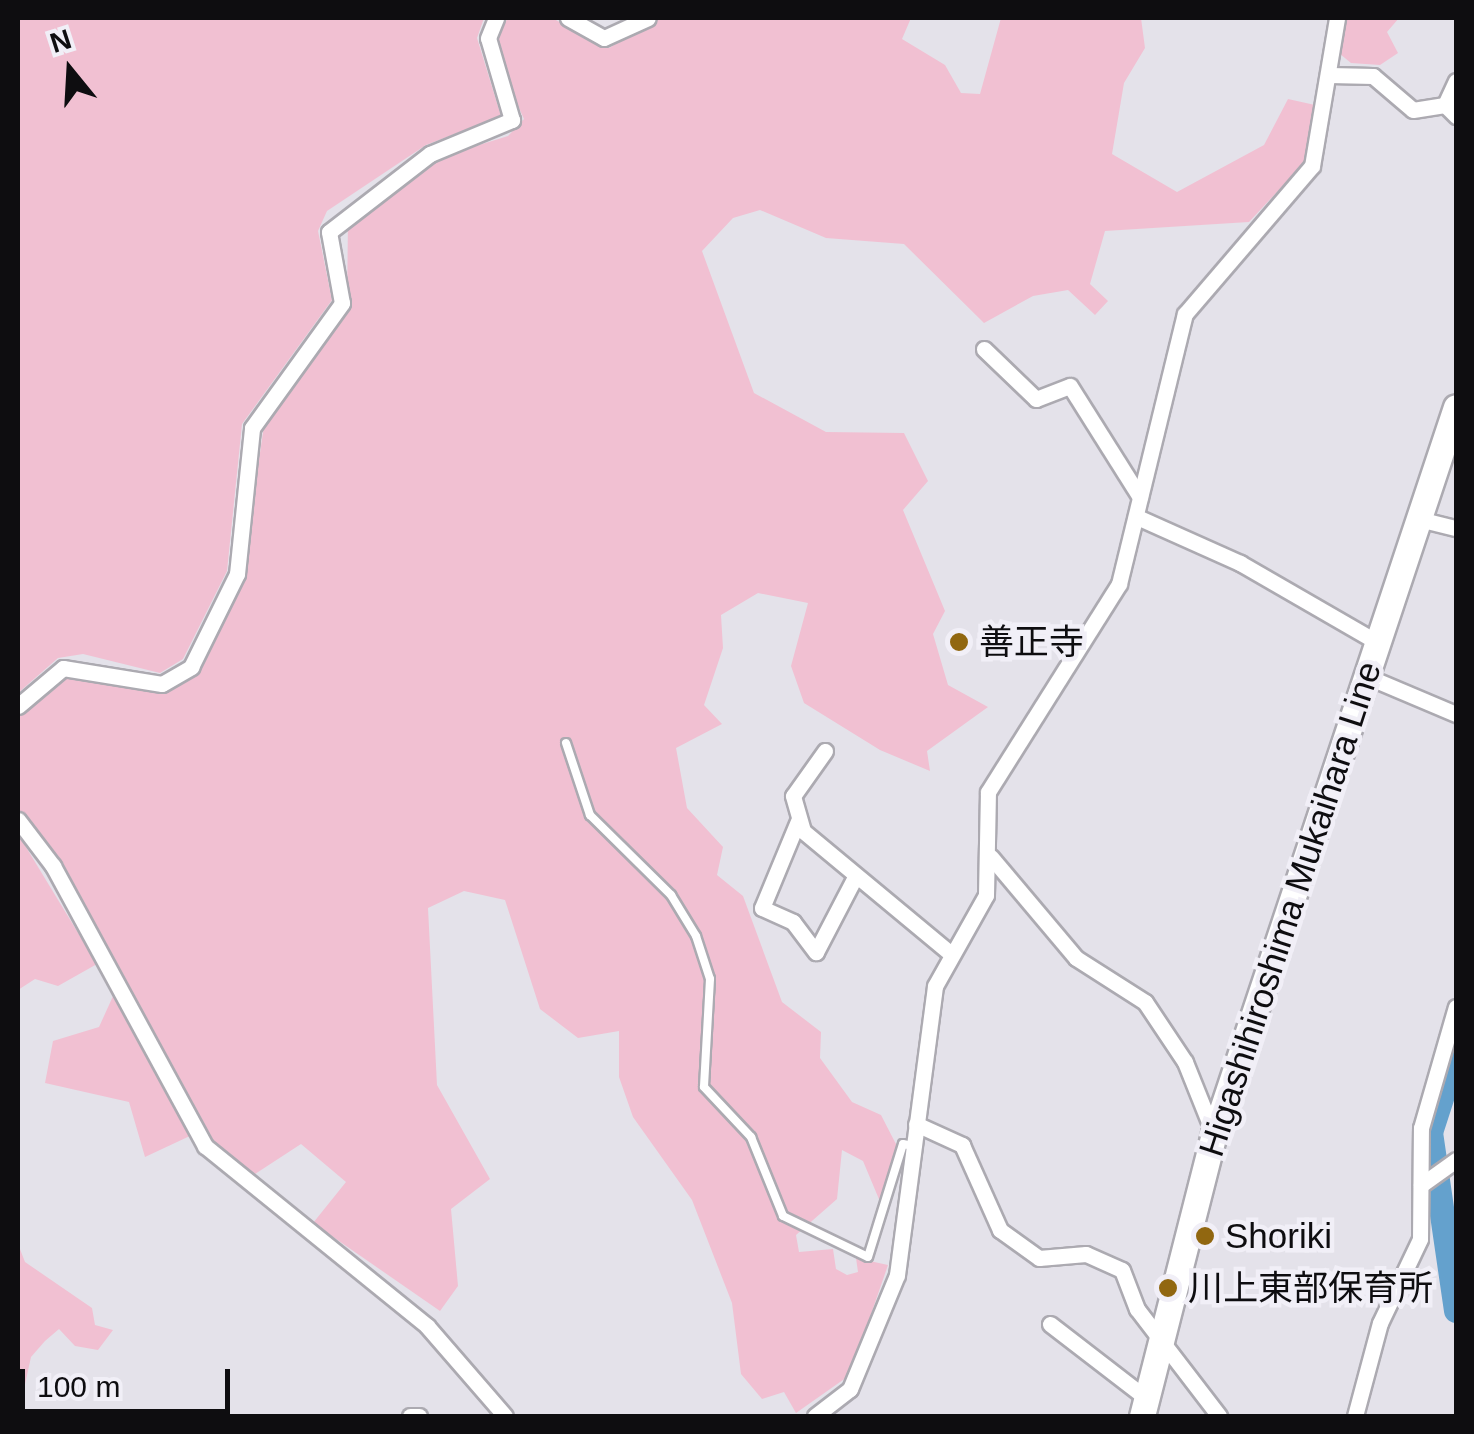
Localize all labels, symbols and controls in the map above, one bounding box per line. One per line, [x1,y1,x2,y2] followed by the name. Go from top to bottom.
[20,20,120,120] north arrow
[46,23,75,59] text: N
[979,621,1084,663] place label: 善正寺
[948,631,970,653] marker: 善正寺
[1190,656,1390,1162] street label: Higashihiroshima Mukaihara Line
[1225,1215,1332,1257] place label: Shoriki
[1194,1225,1216,1247] marker: Shoriki
[1188,1267,1433,1309] place label: 川上東部保育所
[1157,1277,1179,1299] marker: 川上東部保育所
[25,1349,235,1411] scale bar
[37,1370,120,1403] text: 100 m

